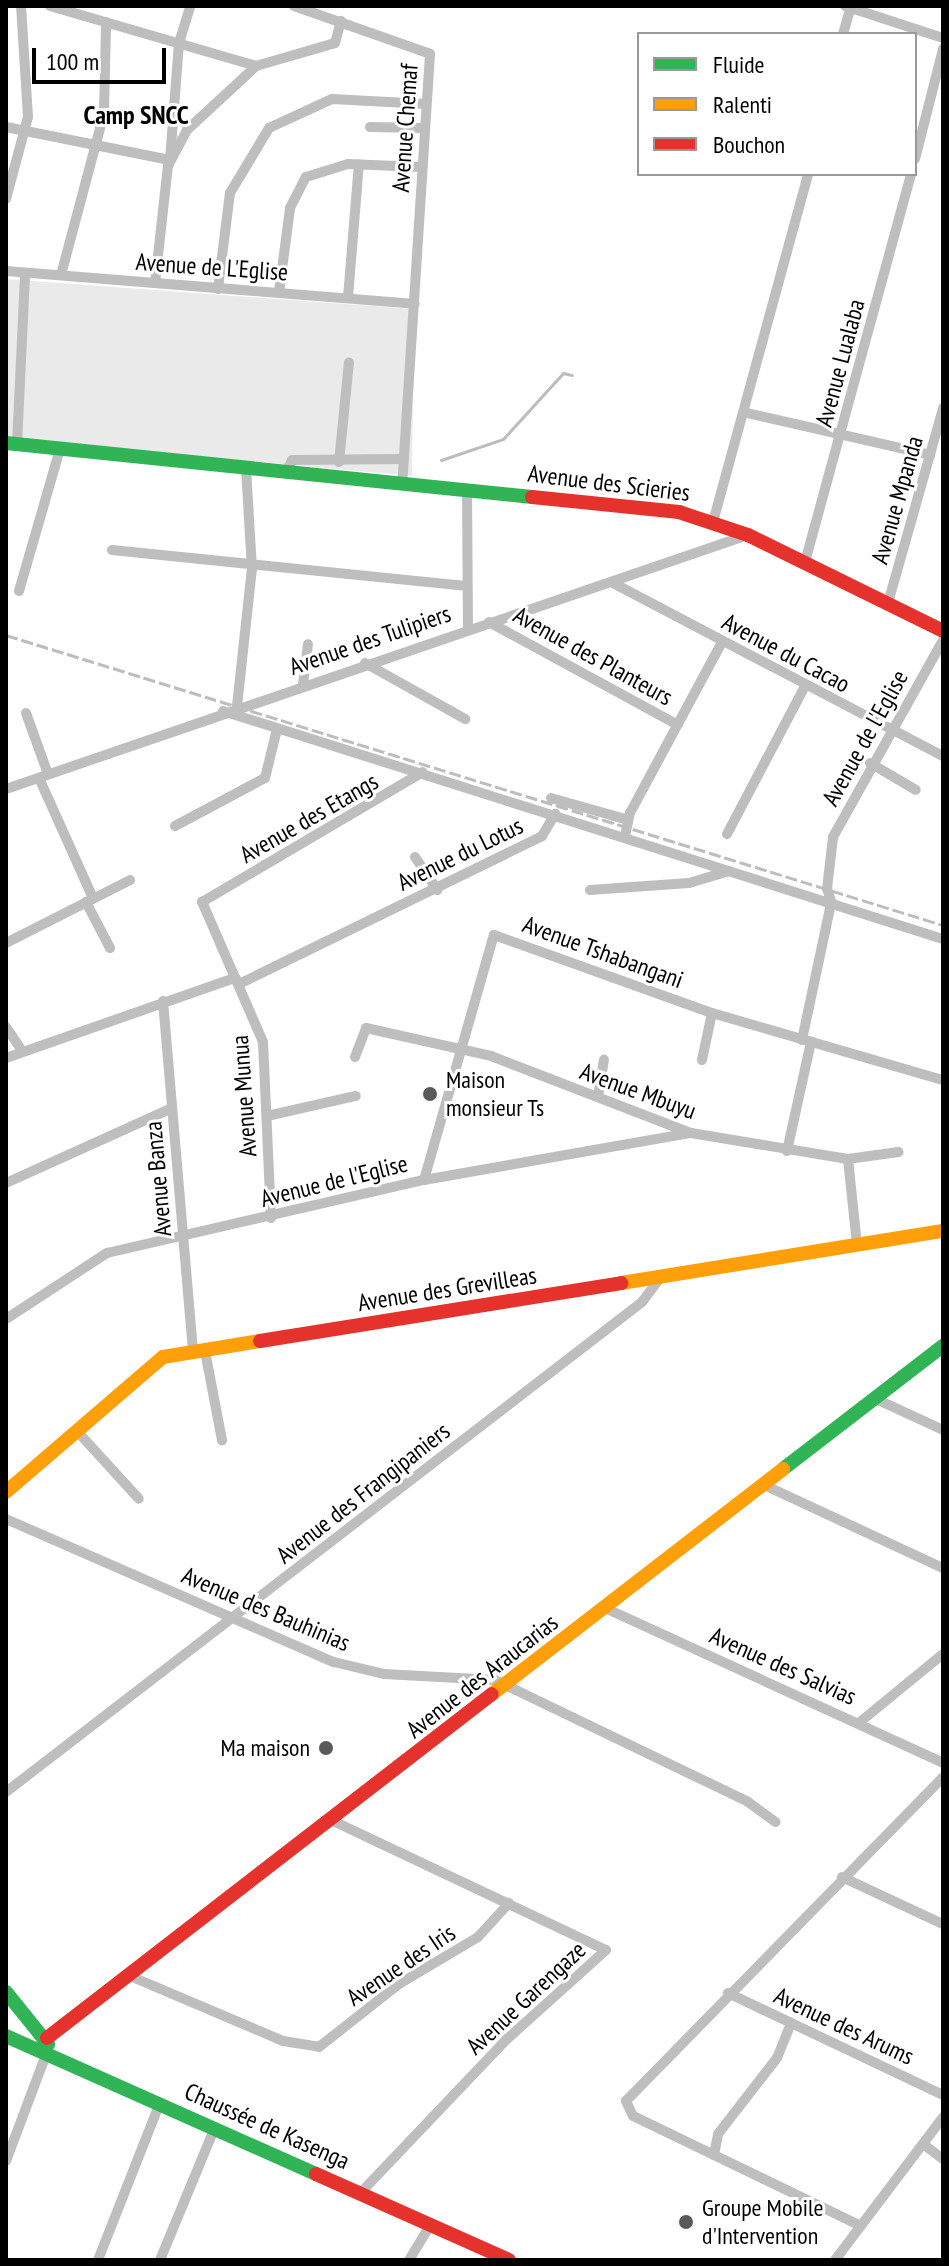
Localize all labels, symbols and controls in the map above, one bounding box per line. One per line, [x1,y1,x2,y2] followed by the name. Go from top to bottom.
[36,32,170,82] scale bar
[637,32,917,176] legend
[46,46,99,77] text: 100 m
[713,49,764,80] text: Fluide
[386,63,424,193] street label: Avenue Chemaf
[713,89,772,120] text: Ralenti
[83,99,189,131] district label: Camp SNCC
[713,129,785,160] text: Bouchon
[135,247,289,287] street label: Avenue de L'Eglise
[809,296,871,430] street label: Avenue Lualaba
[865,433,929,567] street label: Avenue Mpanda
[526,459,692,507] street label: Avenue des Scieries
[285,599,455,681] street label: Avenue des Tulipiers
[508,600,678,712] street label: Avenue des Planteurs
[717,607,855,699] street label: Avenue du Cacao
[816,665,914,811] street label: Avenue de l'Eglise
[235,767,383,869] street label: Avenue des Etangs
[393,811,527,897] street label: Avenue du Lotus
[519,910,687,994] street label: Avenue Tshabangani
[225,1034,263,1158] street label: Avenue Munua
[576,1057,700,1125] street label: Avenue Mbuyu
[446,1066,545,1122] place label: Maison monsieur Ts
[421,1085,439,1103] marker: Maison monsieur Ts
[139,1120,177,1238] street label: Avenue Banza
[257,1149,411,1213] street label: Avenue de l'Eglise
[356,1261,538,1317] street label: Avenue des Grevilleas
[271,1416,455,1570] street label: Avenue des Frangipaniers
[178,1561,354,1657] street label: Avenue des Bauhinias
[400,1608,564,1744] street label: Avenue des Araucarias
[705,1621,861,1711] street label: Avenue des Salvias
[221,1734,310,1762] place label: Ma maison
[317,1739,335,1757] marker: Ma maison
[341,1918,461,2012] street label: Avenue des Iris
[460,1935,592,2061] street label: Avenue Garengaze
[769,1981,919,2071] street label: Avenue des Arums
[180,2077,354,2175] street label: Chaussée de Kasenga
[702,2194,823,2250] place label: Groupe Mobile d'Intervention
[677,2213,695,2231] marker: Groupe Mobile d'Intervention

